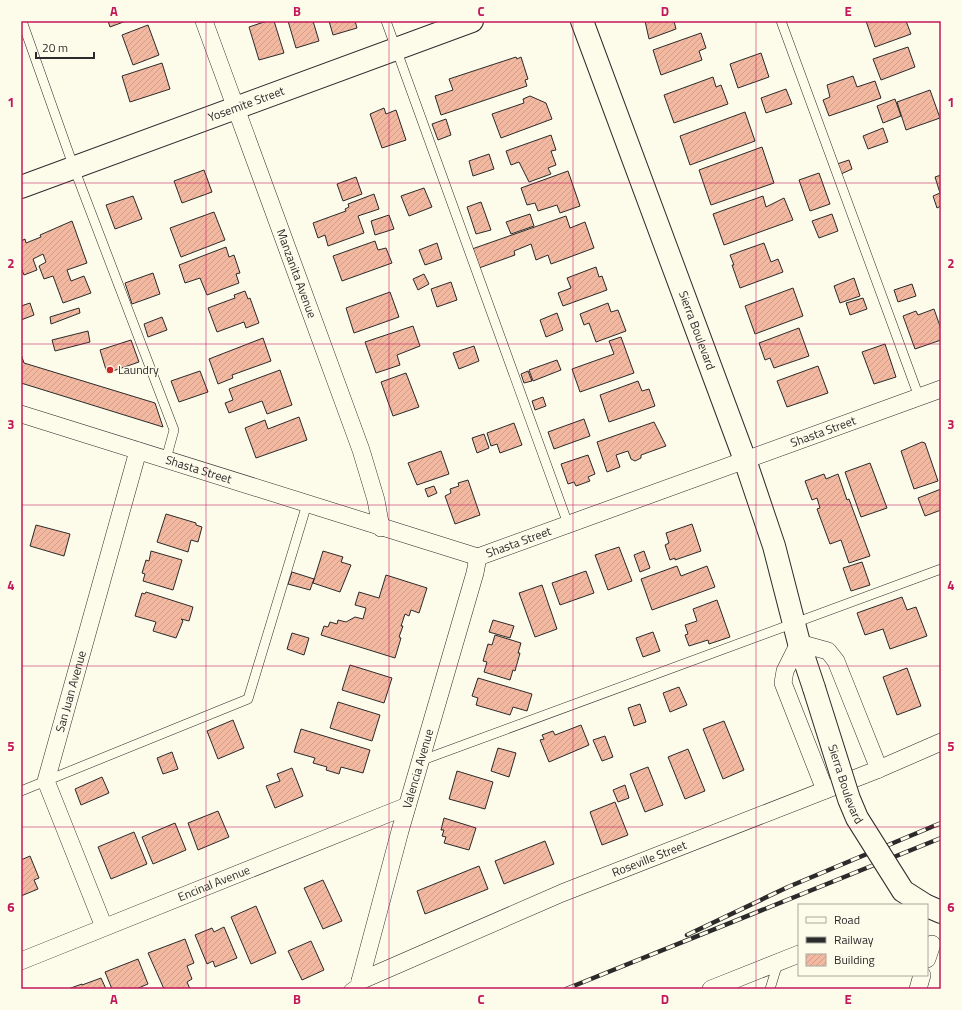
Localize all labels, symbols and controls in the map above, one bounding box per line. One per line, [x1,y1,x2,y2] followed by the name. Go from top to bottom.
[110,1,118,21] text: A
[293,1,301,21] text: B
[477,1,485,21] text: C
[661,1,669,21] text: D
[844,1,852,21] text: E
[36,34,94,60] scale bar
[42,38,68,57] text: 20 m
[205,81,288,126] street label: Yosemite Street
[7,92,15,112] text: 1
[947,92,955,112] text: 1
[272,226,322,321] street label: Manzanita Avenue
[7,253,15,273] text: 2
[947,253,955,273] text: 2
[674,288,721,372] street label: Sierra Boulevard
[118,360,159,379] place label: Laundry
[105,365,115,375] marker: Laundry
[788,410,859,452] street label: Shasta Street
[7,414,15,434] text: 3
[947,414,955,434] text: 3
[163,450,235,489] street label: Shasta Street
[483,521,555,562] street label: Shasta Street
[7,575,15,595] text: 4
[947,575,955,595] text: 4
[50,648,91,734] street label: San Juan Avenue
[397,727,438,811] street label: Valencia Avenue
[7,736,15,756] text: 5
[947,736,955,756] text: 5
[823,742,868,828] street label: Sierra Boulevard
[609,835,690,882] street label: Roseville Street
[175,860,253,906] street label: Encinal Avenue
[7,897,15,917] text: 6
[947,897,955,917] text: 6
[798,904,928,976] legend
[834,910,860,929] text: Road
[834,930,874,949] text: Railway
[834,950,875,969] text: Building
[110,989,118,1009] text: A
[293,989,301,1009] text: B
[477,989,485,1009] text: C
[661,989,669,1009] text: D
[844,989,852,1009] text: E

